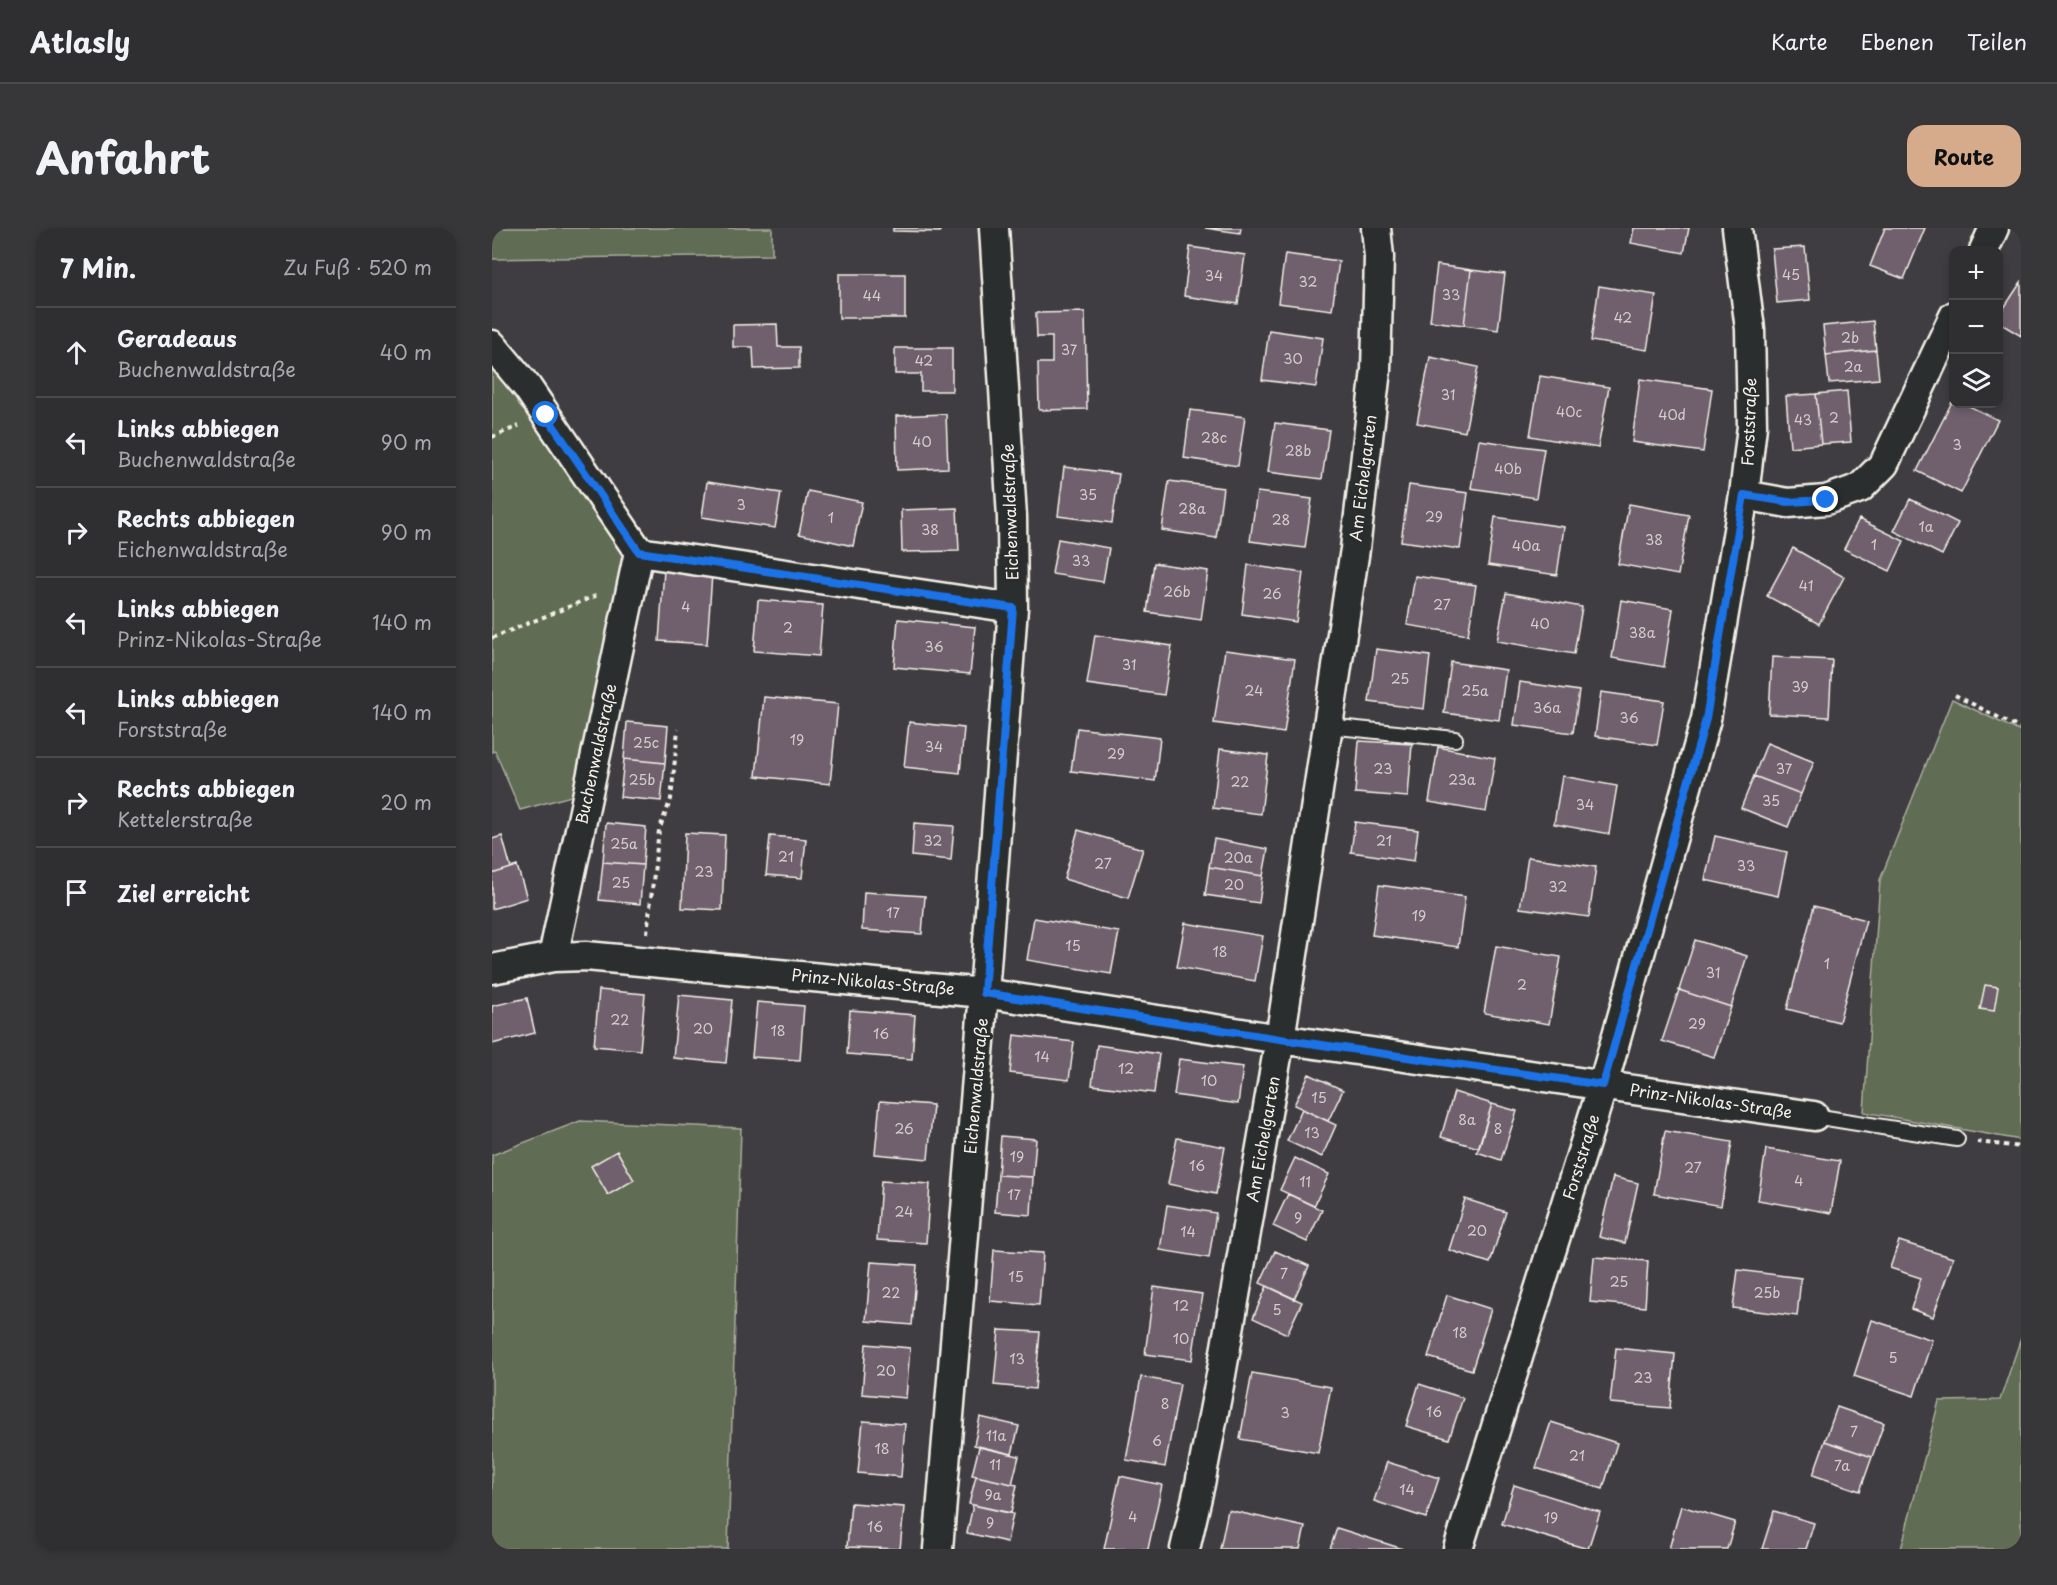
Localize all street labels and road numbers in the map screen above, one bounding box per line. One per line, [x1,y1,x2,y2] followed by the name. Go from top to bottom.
[1734,377,1762,466] street label: Forststraße
[1342,413,1382,543] street label: Am Eichelgarten
[995,443,1023,581] street label: Eichenwaldstraße
[568,681,622,826] street label: Buchenwaldstraße
[790,962,956,1000] street label: Prinz-Nikolas-Straße
[957,1017,993,1155] street label: Eichenwaldstraße
[1239,1074,1285,1204] street label: Am Eichelgarten
[1628,1077,1794,1123] street label: Prinz-Nikolas-Straße
[1556,1111,1604,1202] street label: Forststraße

